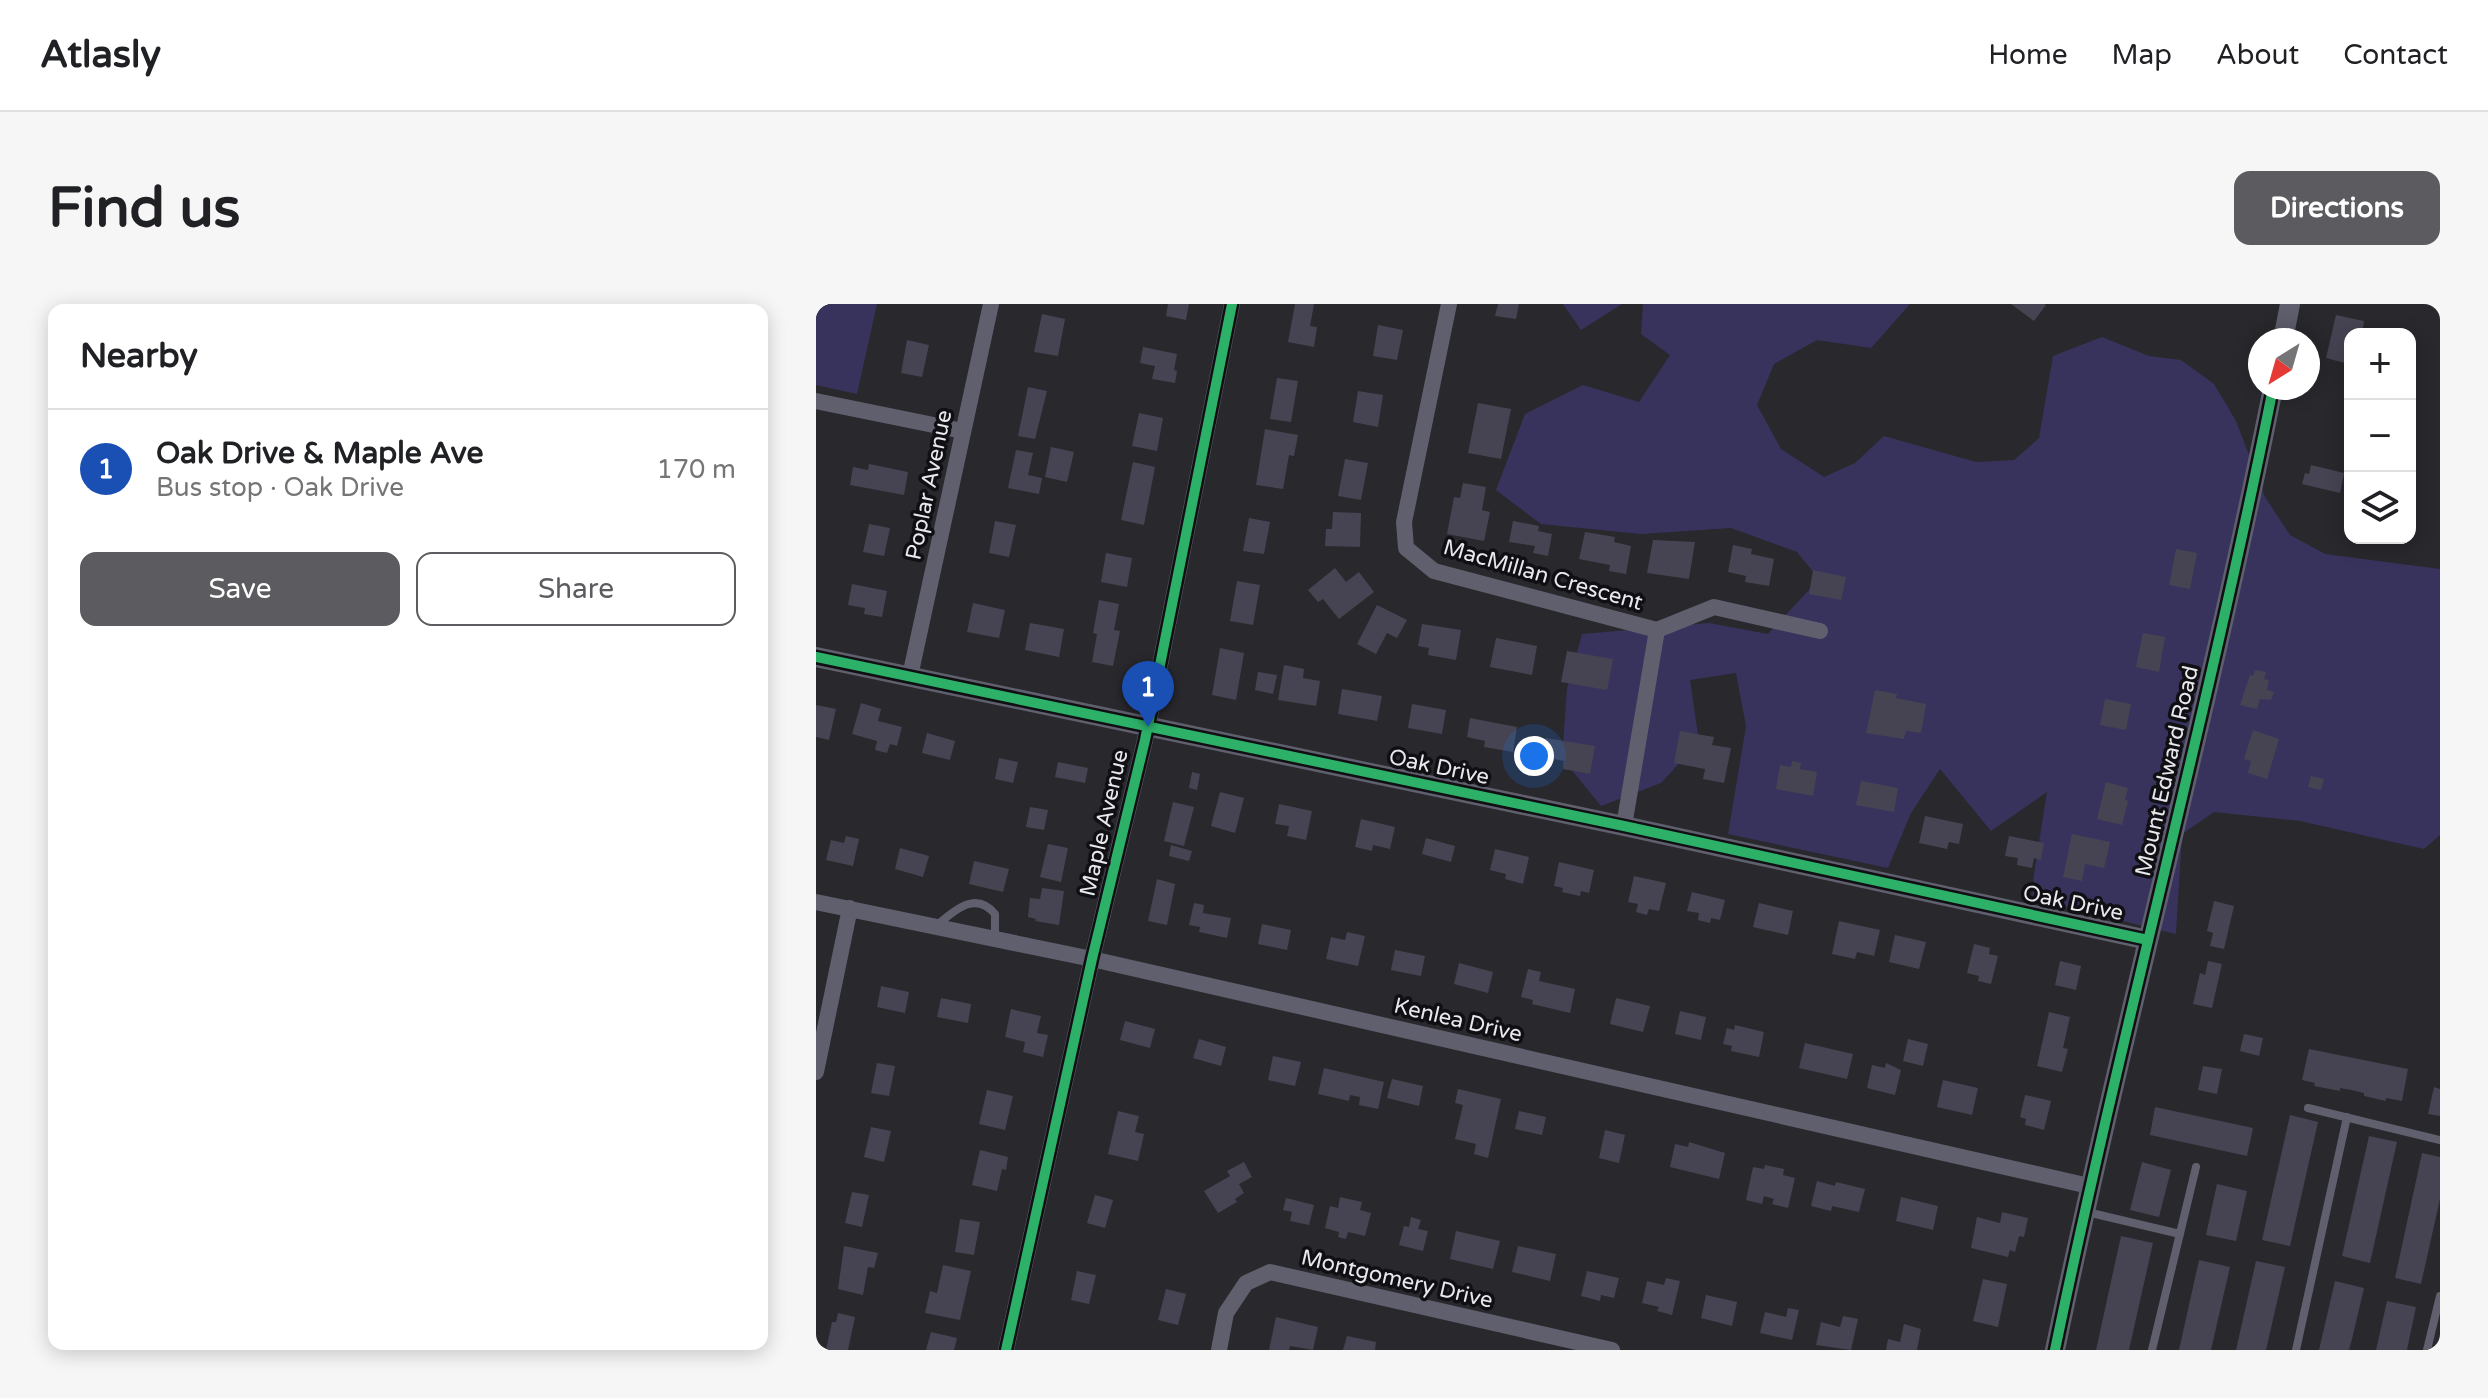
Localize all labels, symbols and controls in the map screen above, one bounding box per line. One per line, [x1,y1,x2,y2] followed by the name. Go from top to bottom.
[40,32,161,78] text: Atlasly
[1988,38,2068,72] text: Home
[2112,38,2172,72] text: Map
[2216,38,2299,72] text: About
[2343,38,2448,72] text: Contact
[2234,171,2440,245] button: Directions
[48,175,240,242] text: Find us
[2248,328,2320,400] north arrow
[2344,328,2416,544] map controls
[2344,328,2416,400] button: +
[80,336,198,377] text: Nearby
[2344,400,2416,472] button: −
[900,408,958,562] street label: Poplar Avenue
[156,435,484,472] text: Oak Drive & Maple Ave
[98,454,114,485] text: 1
[656,454,736,485] text: 170 m
[156,472,404,503] text: Bus stop · Oak Drive
[2344,472,2416,544] button: layers
[1440,534,1646,616] street label: MacMillan Crescent
[80,552,400,626] button: Save
[416,552,736,626] button: Share
[1122,661,1174,727] pin: 1
[2130,663,2204,879] street label: Mount Edward Road
[1514,736,1554,776] your location
[1386,744,1492,790] street label: Oak Drive
[1074,747,1134,899] street label: Maple Avenue
[2020,880,2126,926] street label: Oak Drive
[1391,993,1525,1047] street label: Kenlea Drive
[1299,1244,1495,1314] street label: Montgomery Drive

